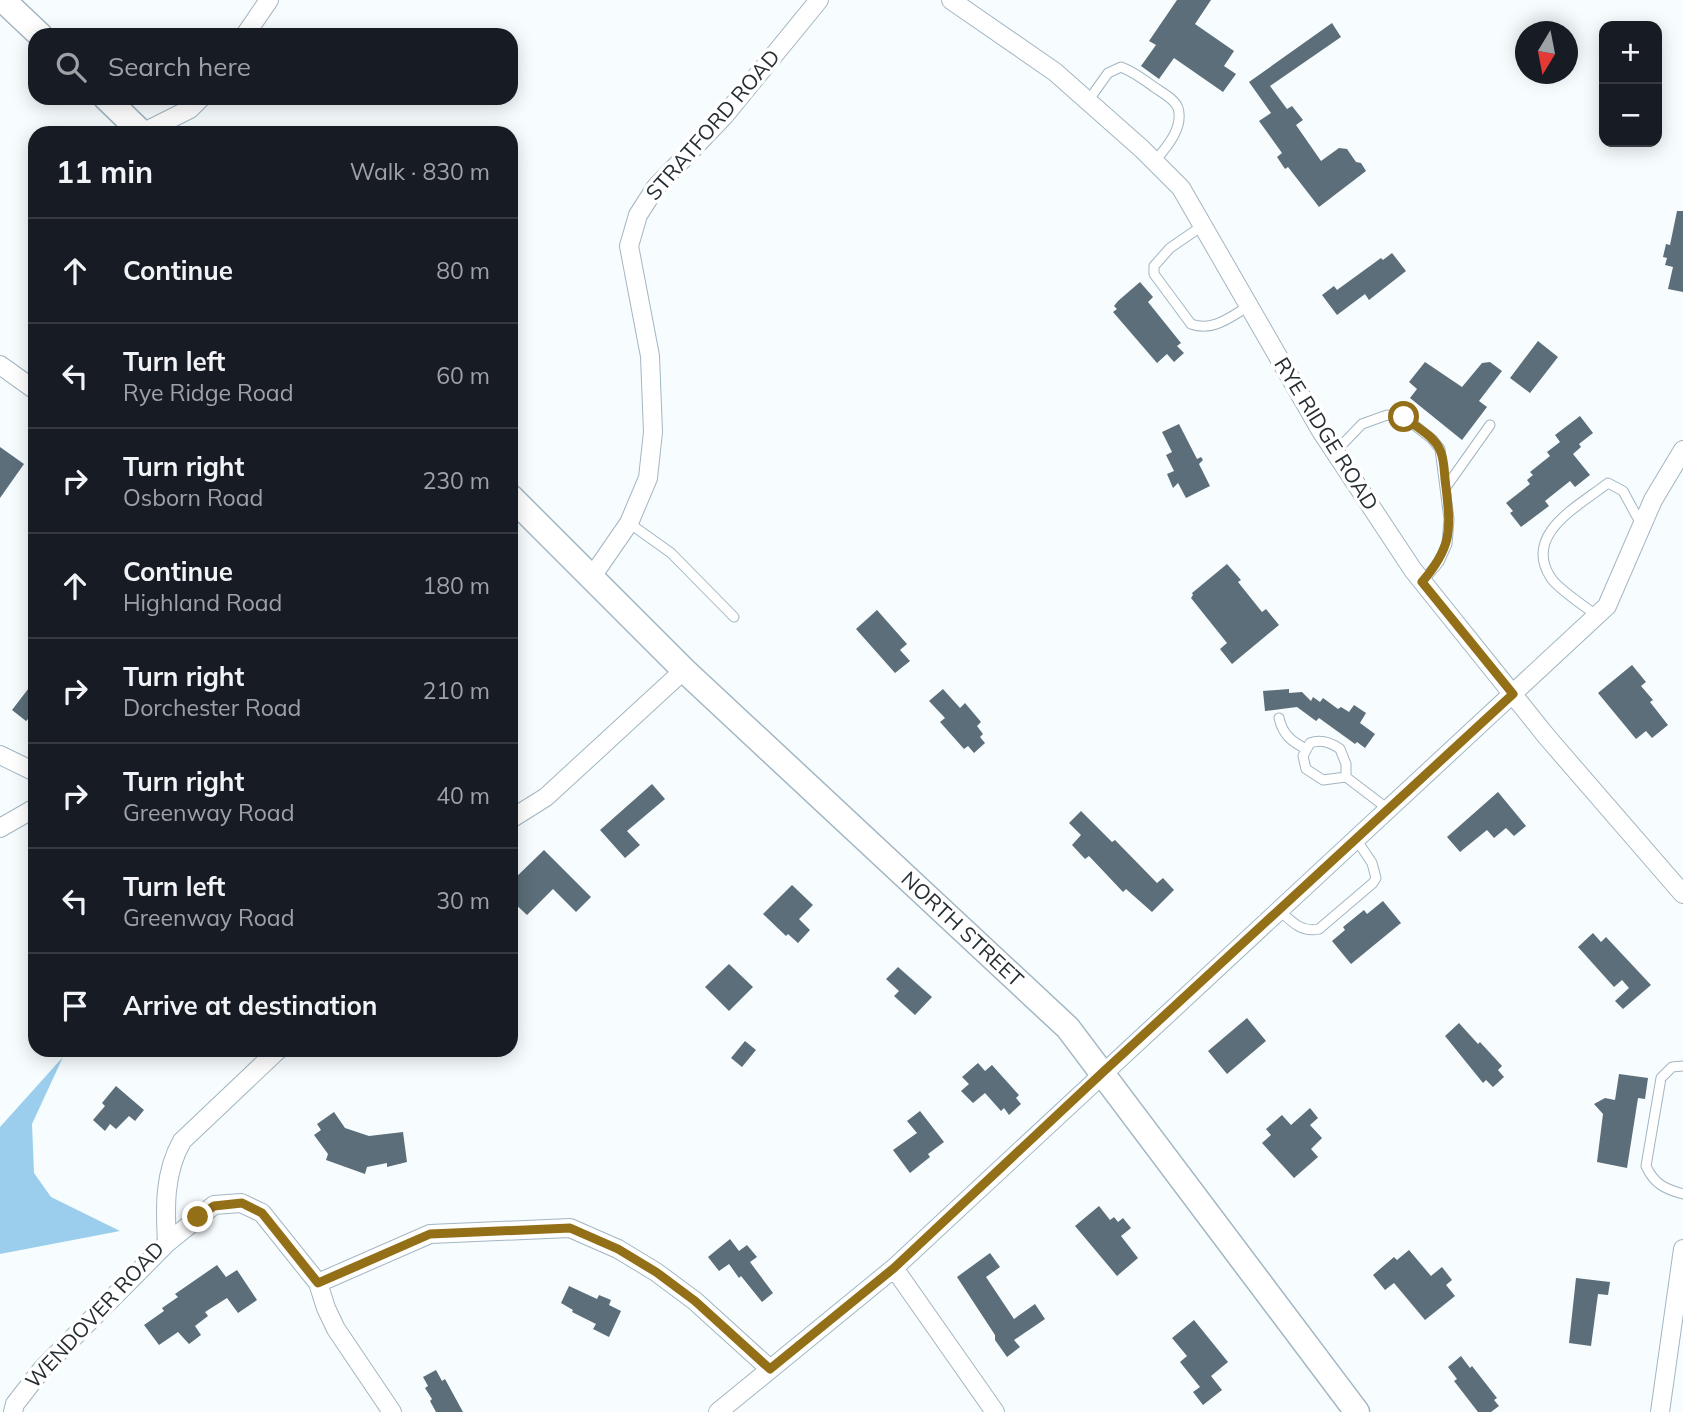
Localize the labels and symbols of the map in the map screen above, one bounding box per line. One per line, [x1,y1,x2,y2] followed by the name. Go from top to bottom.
[1515,21,1578,84] north arrow
[640,44,785,205] street label: STRATFORD ROAD
[1269,352,1384,515] street label: RYE RIDGE ROAD
[1388,401,1419,432] route start
[896,865,1030,992] street label: NORTH STREET
[182,1201,213,1232] route end
[19,1235,169,1393] street label: WENDOVER ROAD

